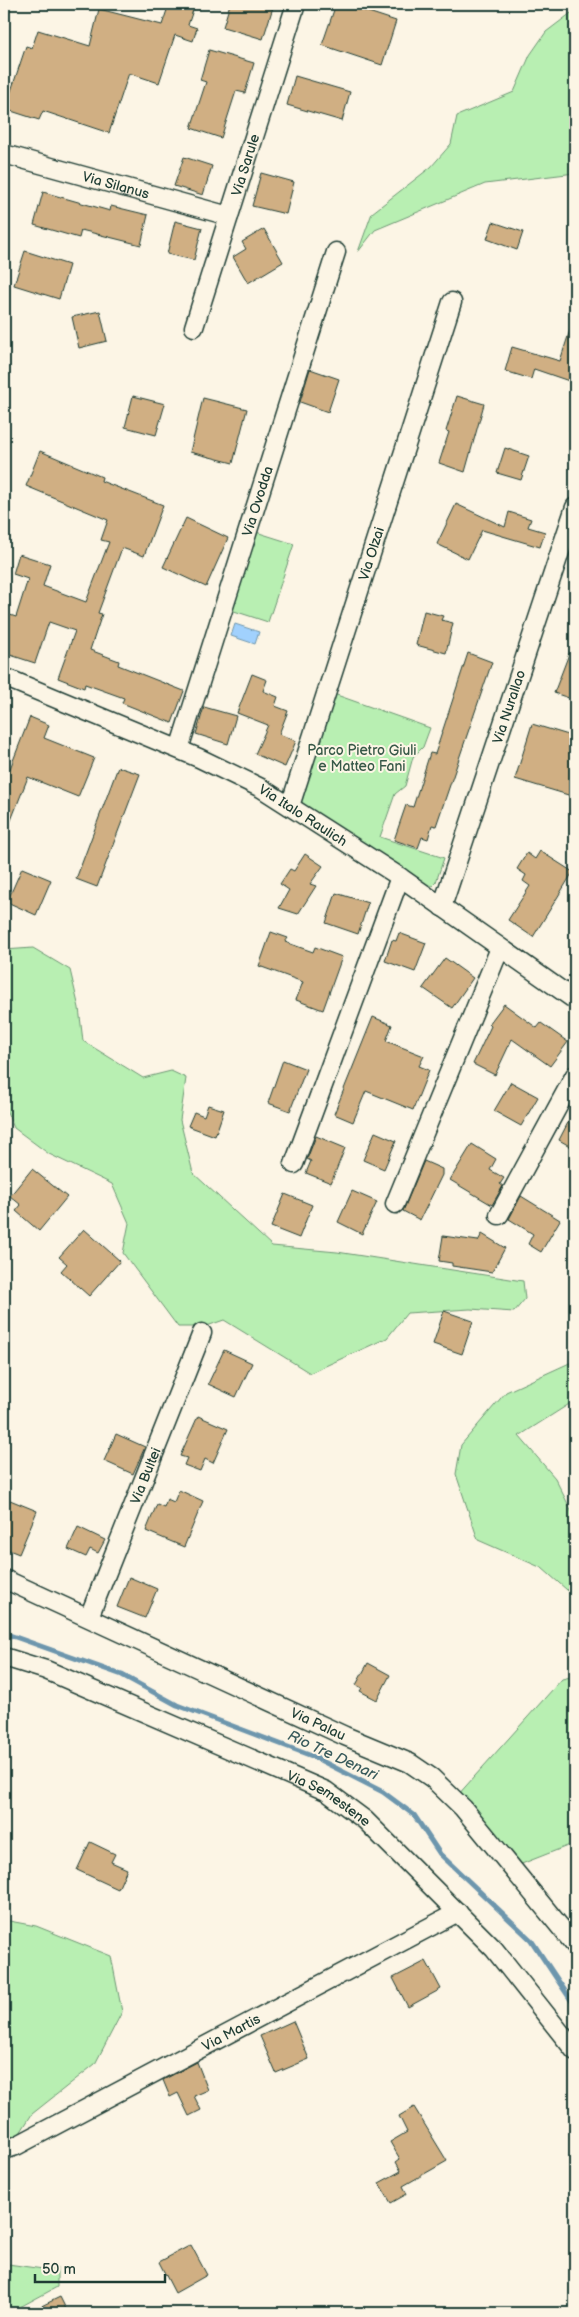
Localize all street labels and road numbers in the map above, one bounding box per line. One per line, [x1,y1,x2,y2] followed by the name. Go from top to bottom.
[228,132,263,198] street label: Via Sarule
[80,168,151,203] street label: Via Silanus
[239,464,277,539] street label: Via Ovodda
[355,525,388,583] street label: Via Olzai
[489,668,529,746] street label: Via Nurallao
[255,781,351,850] street label: Via Italo Raulich
[127,1445,165,1507] street label: Via Bultei
[288,1704,348,1744] street label: Via Palau
[284,1767,374,1830] street label: Via Semestene
[199,2010,263,2055] street label: Via Martis

